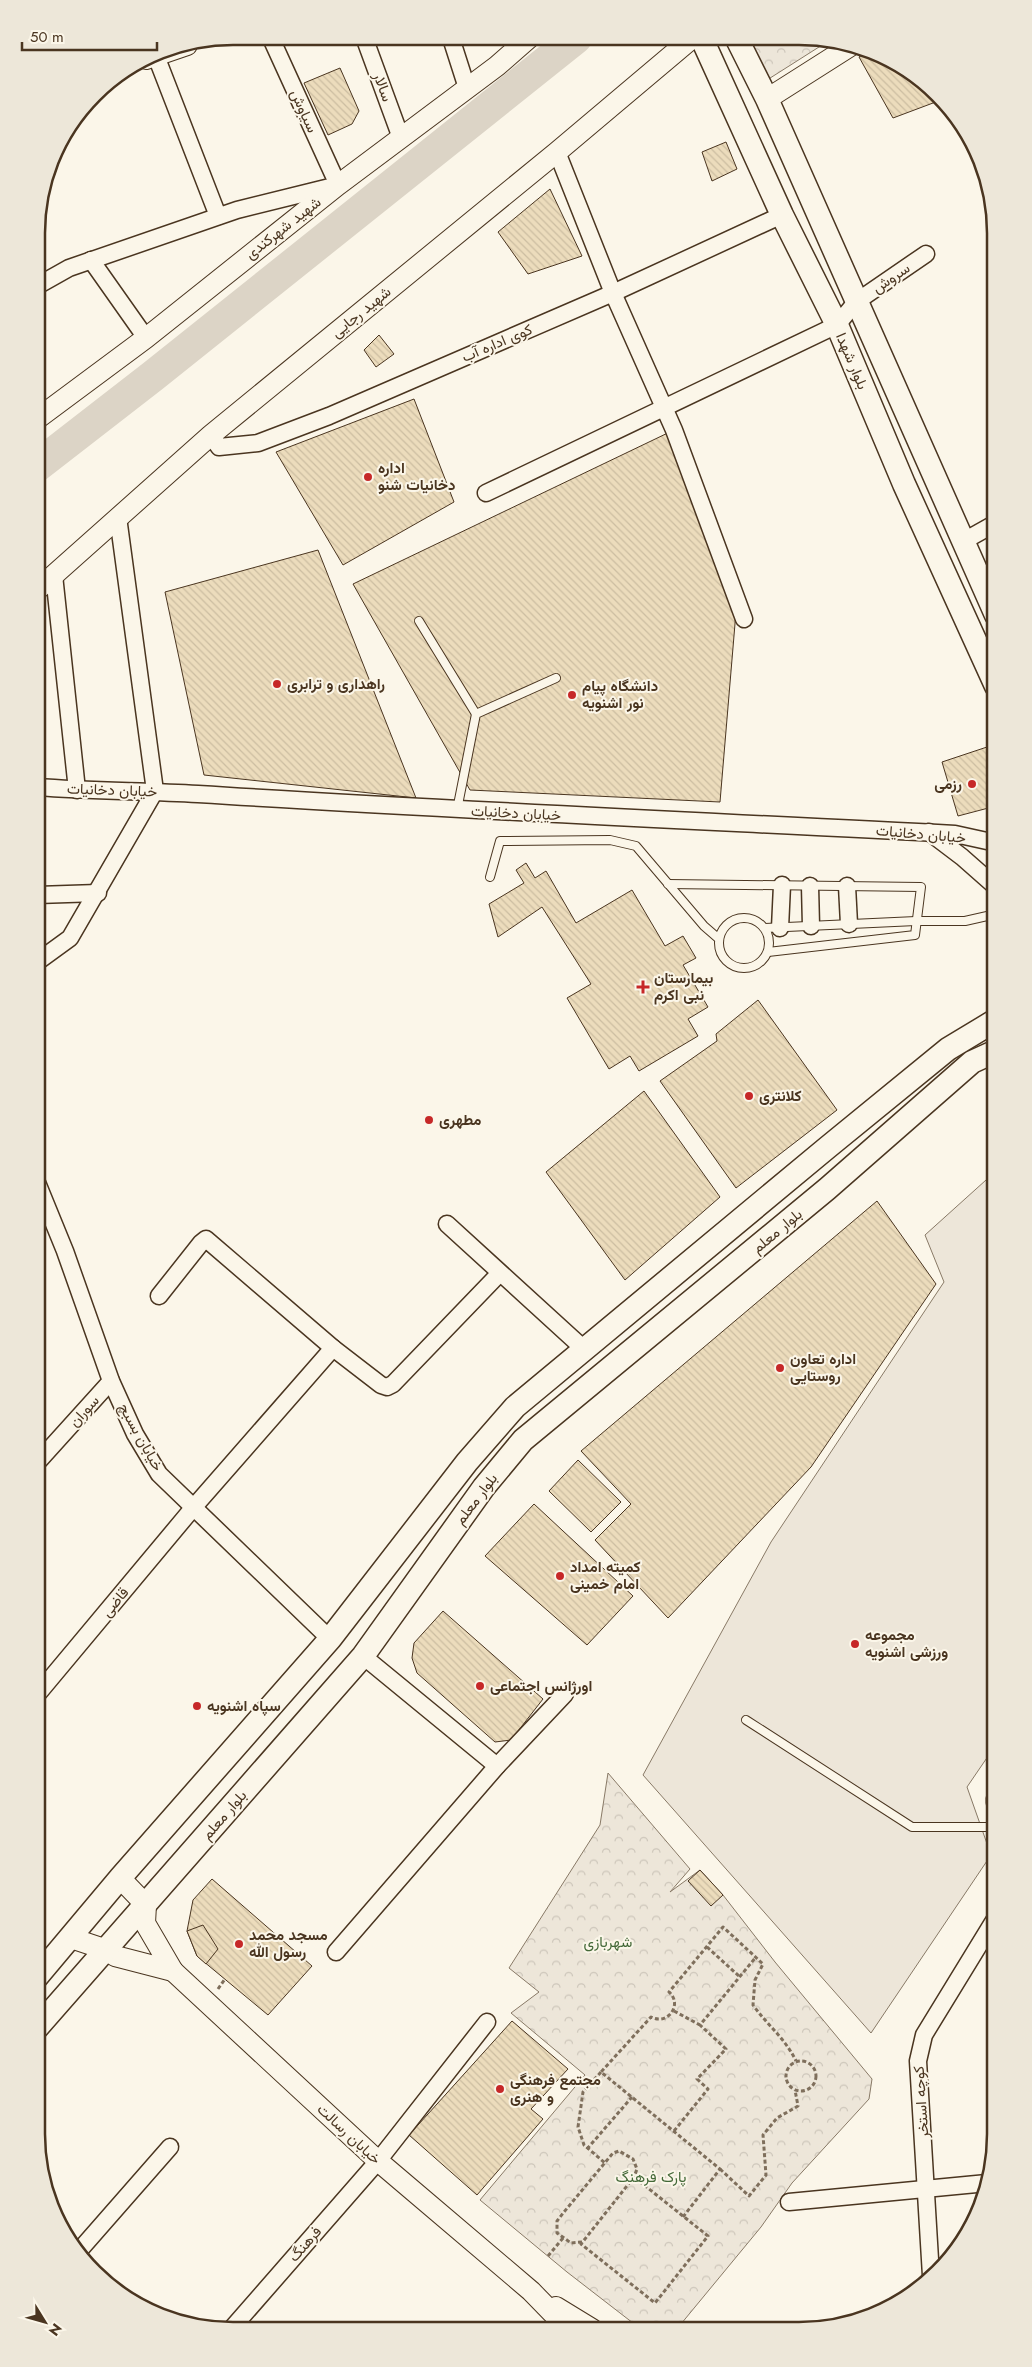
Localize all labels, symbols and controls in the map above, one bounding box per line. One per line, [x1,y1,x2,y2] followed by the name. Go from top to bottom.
[22,20,158,52] scale bar
[30,26,64,48] text: 50 m
[367,68,398,105] street label: سالار
[285,86,323,136] street label: سیاوش
[240,191,326,265] street label: شهید شهرکندی
[868,257,915,299] street label: سروش
[326,281,396,343] street label: شهید رجایی
[458,318,536,368] street label: کوی اداره آب
[830,329,874,393] street label: بلوار شهدا
[378,457,456,496] place label: اداره دخانیات شنو
[362,471,374,483] marker: اداره دخانیات شنو
[287,673,385,695] place label: راهداری و ترابری
[582,675,658,714] place label: دانشگاه پیام نور اشنویه
[271,678,283,690] marker: راهداری و ترابری
[566,689,578,701] marker: دانشگاه پیام نور اشنویه
[934,773,962,795] place label: رزمی
[66,777,158,803] street label: خیابان دخانیات
[966,778,978,790] marker: رزمی
[470,800,562,826] street label: خیابان دخانیات
[875,819,967,849] street label: خیابان دخانیات
[654,967,713,1006] place label: بیمارستان نبی اکرم
[636,980,650,994] marker: بیمارستان نبی اکرم
[759,1085,802,1107] place label: کلانتری
[743,1090,755,1102] marker: کلانتری
[439,1109,482,1131] place label: مطهری
[423,1114,435,1126] marker: مطهری
[747,1203,807,1259] street label: بلوار معلم
[790,1348,856,1387] place label: اداره تعاون روستایی
[774,1362,786,1374] marker: اداره تعاون روستایی
[64,1390,104,1432] street label: سوران
[113,1399,169,1475] street label: خیابان بسبچ
[449,1468,503,1530] street label: بلوار معلم
[570,1556,641,1595] place label: کمیته امداد امام خمینی
[554,1570,566,1582] marker: کمیته امداد امام خمینی
[96,1582,134,1622] street label: قاضی
[865,1624,948,1663] place label: مجموعه ورزشی اشنویه
[849,1638,861,1650] marker: مجموعه ورزشی اشنویه
[490,1675,592,1697] place label: اورژانس اجتماعی
[474,1680,486,1692] marker: اورژانس اجتماعی
[207,1695,281,1717] place label: سپاه اشنویه
[191,1700,203,1712] marker: سپاه اشنویه
[196,1785,252,1845] street label: بلوار معلم
[249,1924,328,1963] place label: مسجد محمد رسول الله
[584,1931,633,1953] park label: شهربازی
[233,1938,245,1950] marker: مسجد محمد رسول الله
[907,2065,935,2140] street label: کوچه استخر
[510,2069,601,2108] place label: مجتمع فرهنگی و هنری
[494,2083,506,2095] marker: مجتمع فرهنگی و هنری
[312,2099,386,2169] street label: خیابان رسالت
[615,2166,687,2188] park label: پارک فرهنگ
[283,2221,327,2267] street label: فرهنگ
[20,2297,70,2347] north arrow
[44,2319,67,2340] text: N

